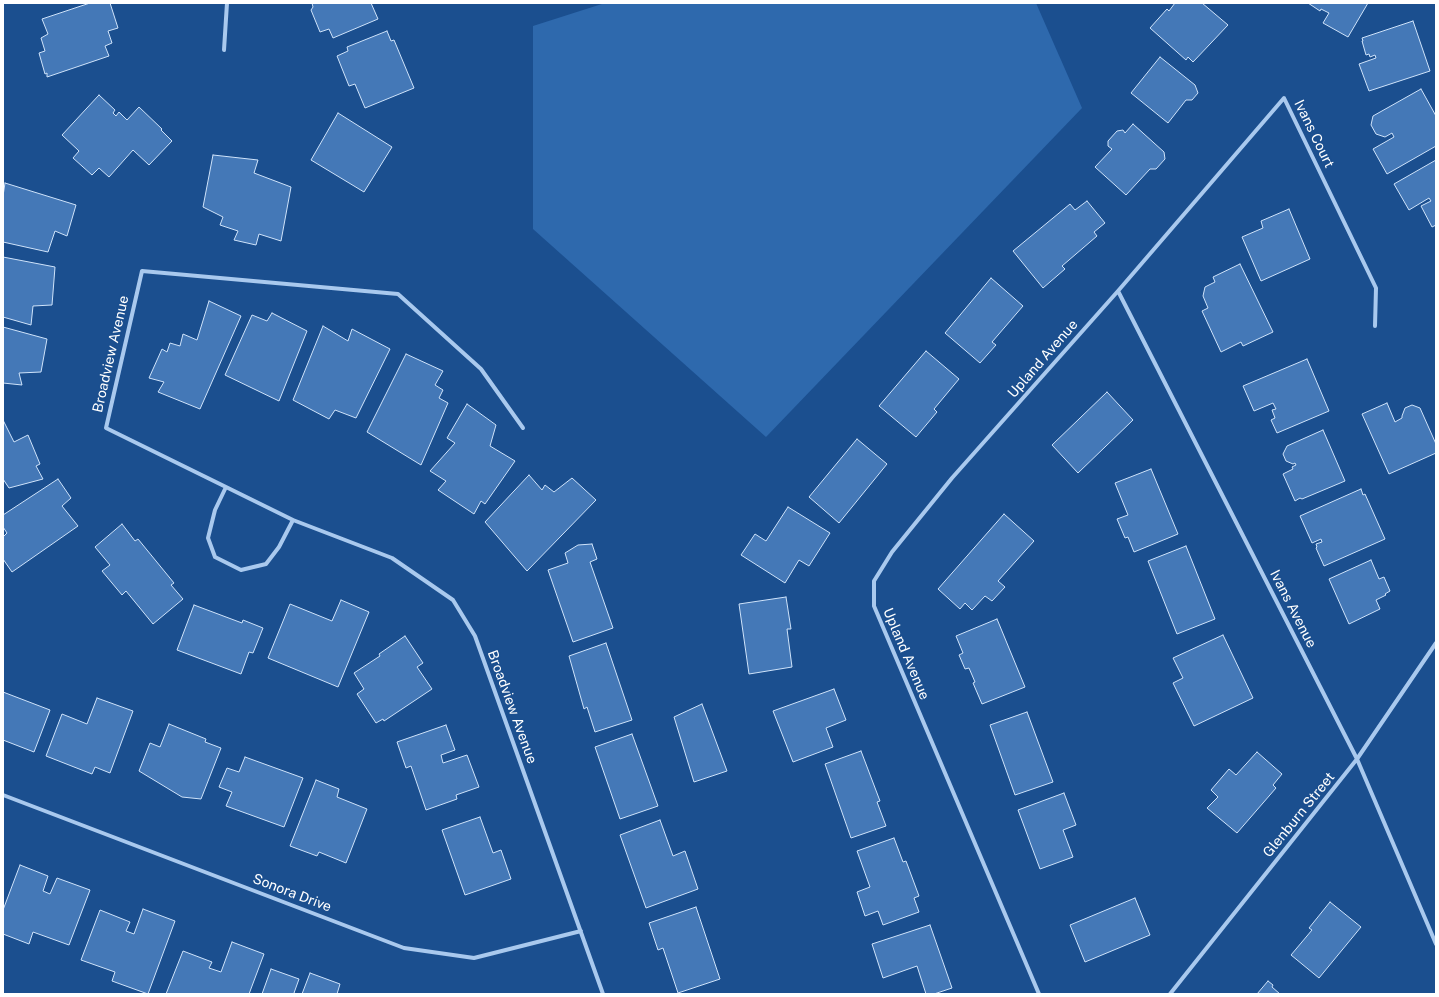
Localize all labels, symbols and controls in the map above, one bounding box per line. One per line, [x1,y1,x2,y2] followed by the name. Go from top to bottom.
[1290,97,1338,171] street label: Ivans Court
[89,294,133,414] street label: Broadview Avenue
[1005,317,1081,401] street label: Upland Avenue
[1266,567,1320,651] street label: Ivans Avenue
[879,606,933,702] street label: Upland Avenue
[484,648,540,766] street label: Broadview Avenue
[1260,769,1338,861] street label: Glenburn Street
[250,870,334,916] street label: Sonora Drive

